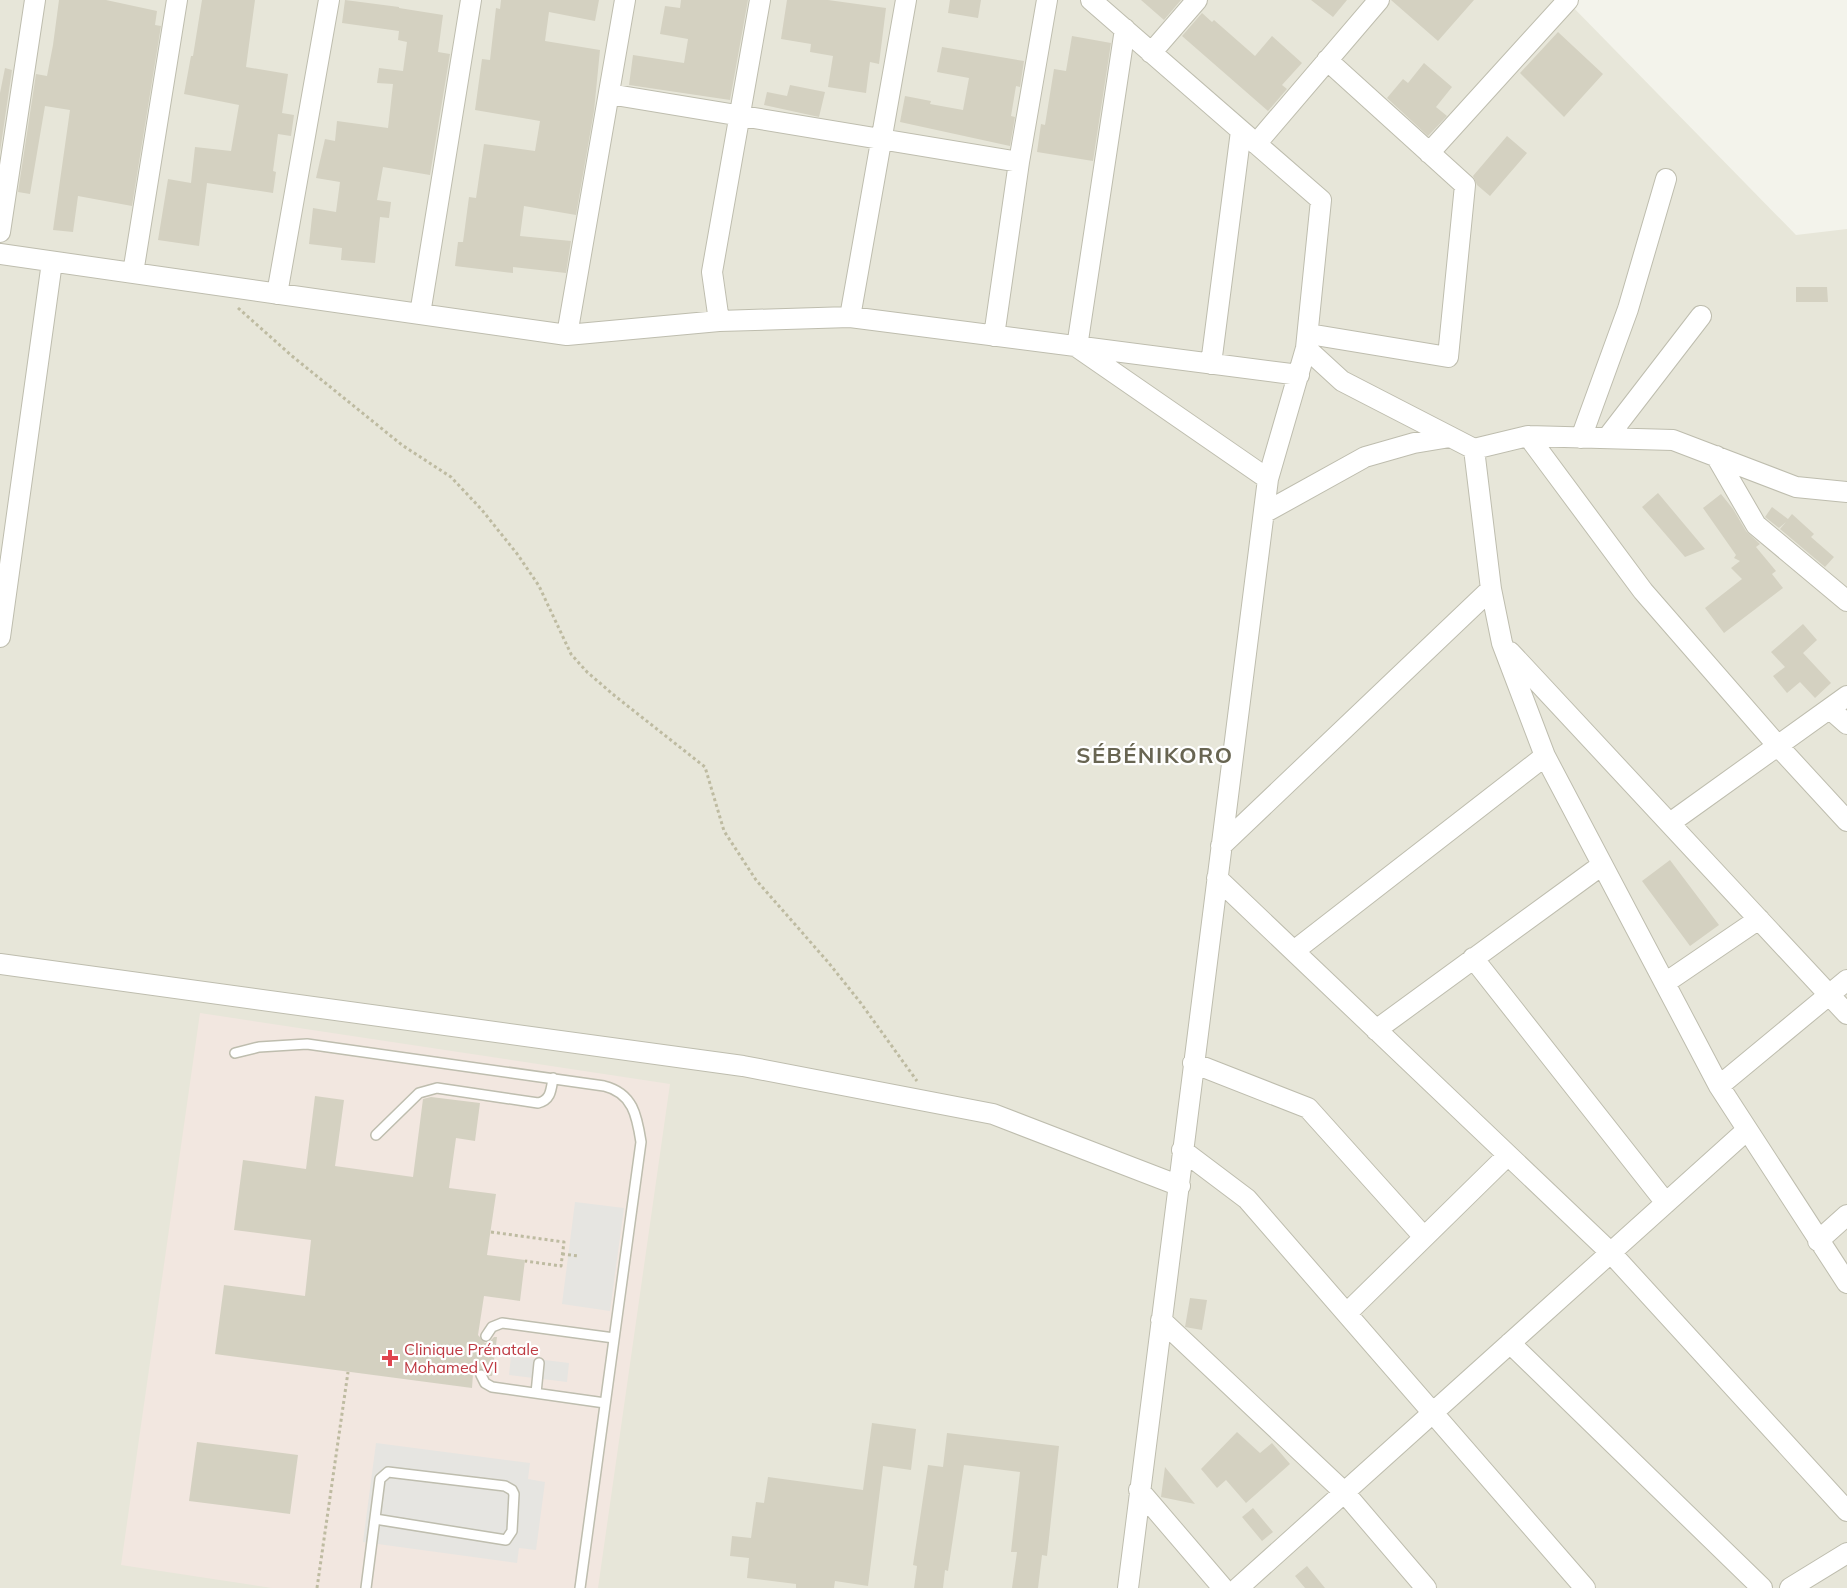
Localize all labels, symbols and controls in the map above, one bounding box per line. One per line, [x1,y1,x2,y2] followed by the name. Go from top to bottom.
[1076,741,1234,769] district label: SÉBÉNIKORO
[404,1339,539,1377] place label: Clinique Prénatale Mohamed VI
[381,1349,399,1367] marker: Clinique Prénatale Mohamed VI

